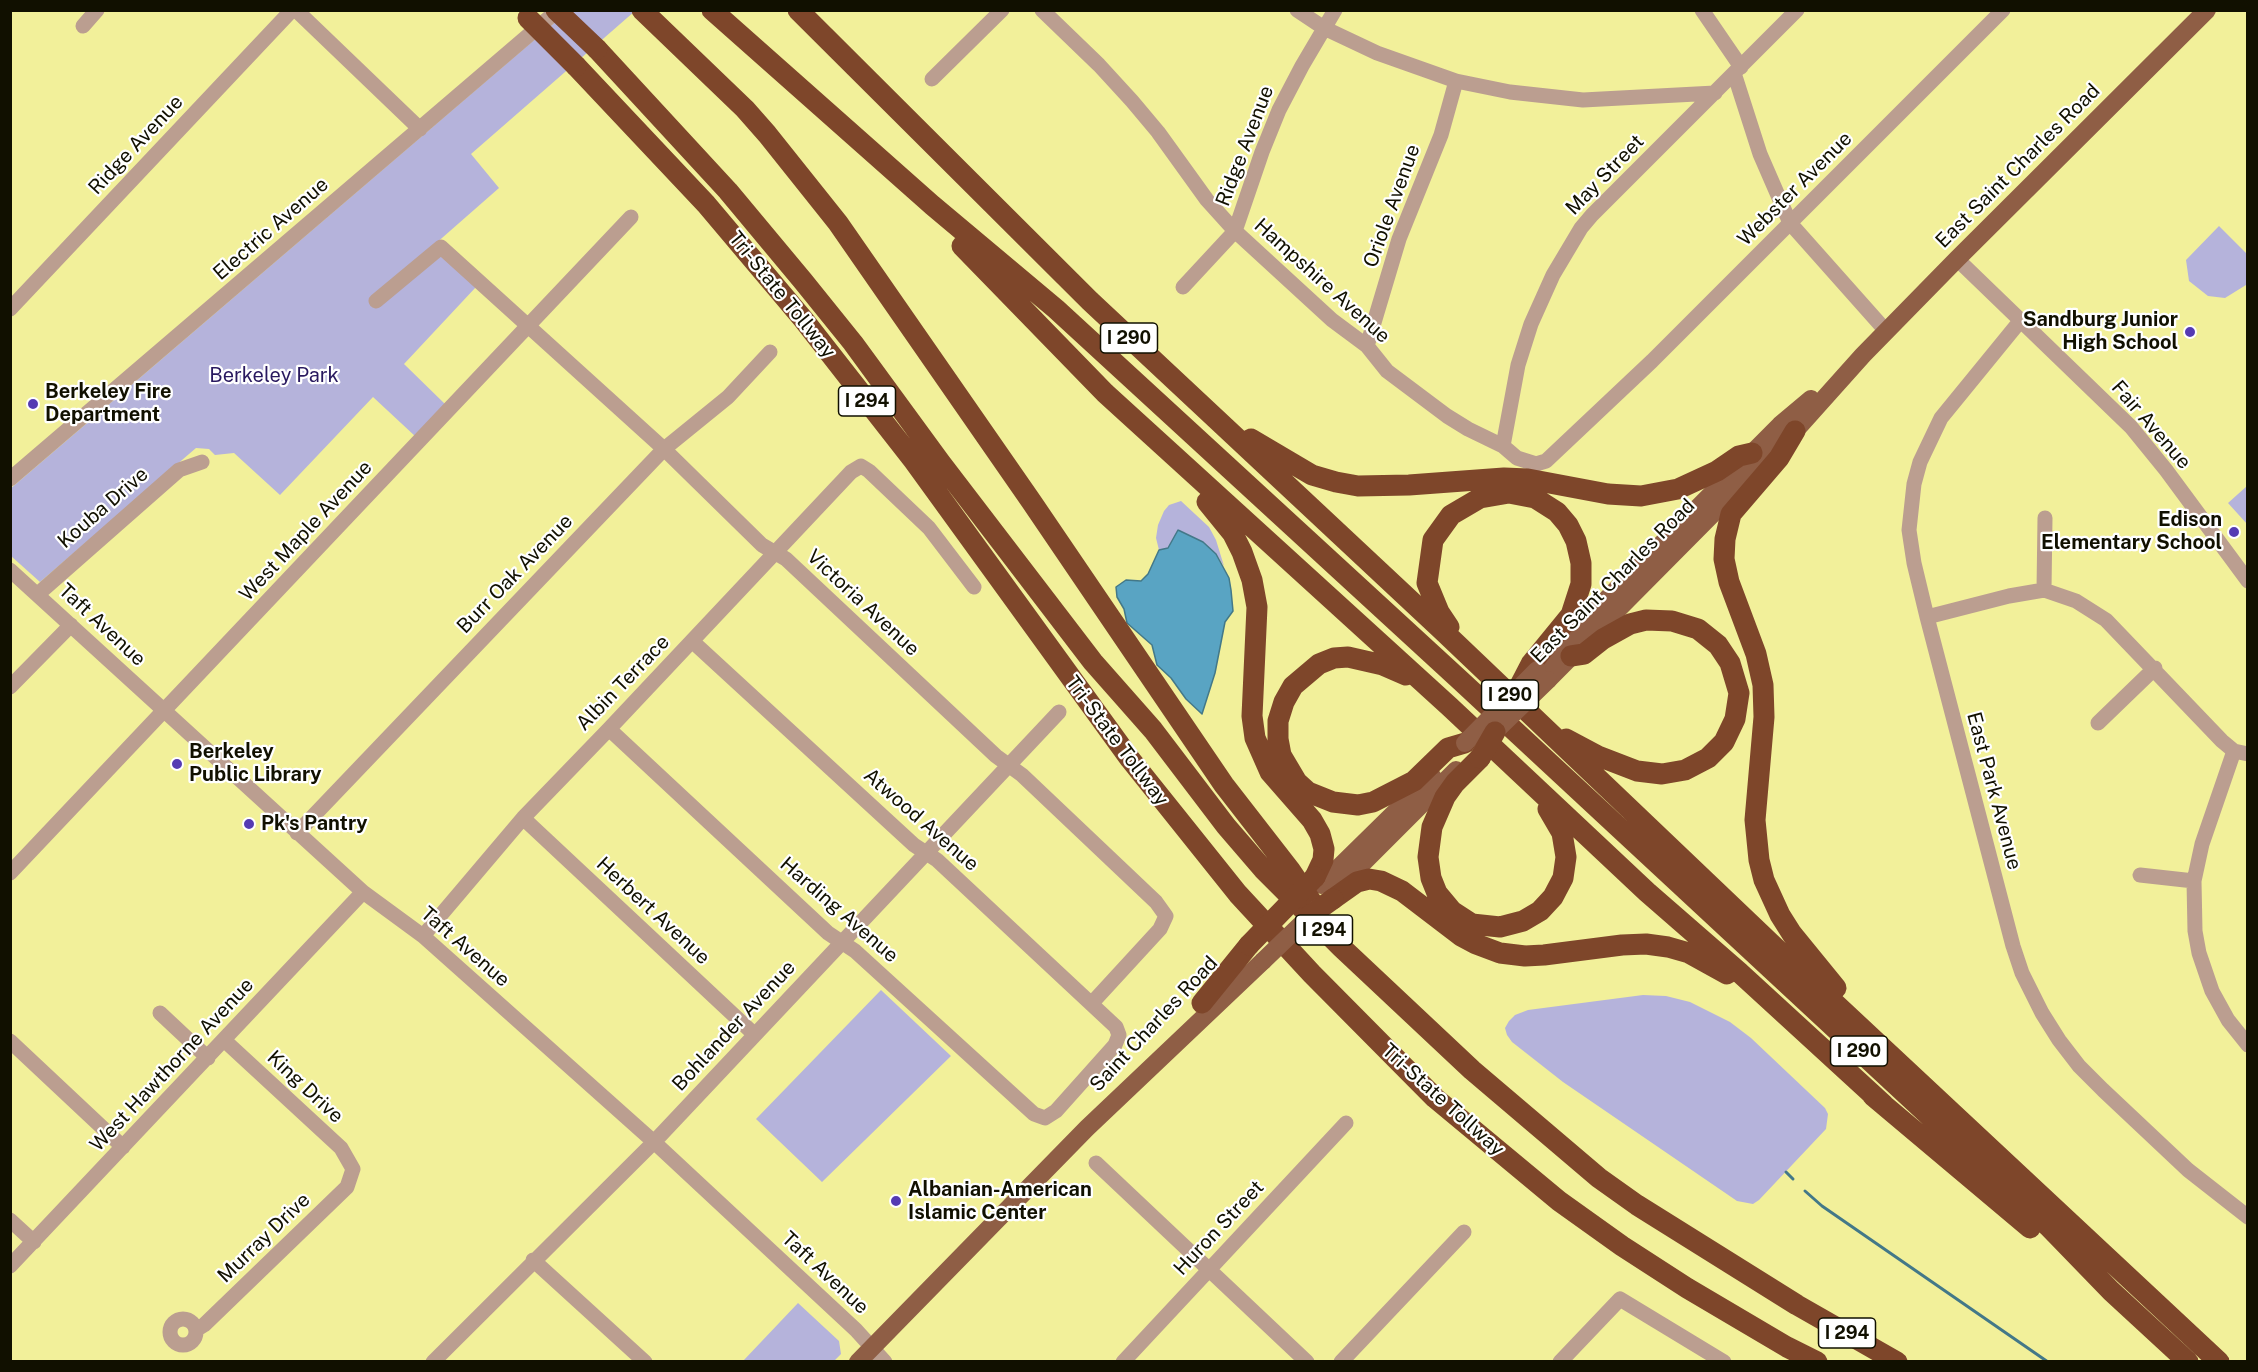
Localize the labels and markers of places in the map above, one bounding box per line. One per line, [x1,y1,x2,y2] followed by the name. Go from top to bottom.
[2023,308,2178,355] place label: Sandburg Junior High School
[2183,325,2197,339] marker: Sandburg Junior High School
[45,380,172,427] place label: Berkeley Fire Department
[26,397,40,411] marker: Berkeley Fire Department
[2041,508,2222,555] place label: Edison Elementary School
[2227,525,2241,539] marker: Edison Elementary School
[189,740,322,787] place label: Berkeley Public Library
[170,757,184,771] marker: Berkeley Public Library
[261,812,368,836] place label: Pk's Pantry
[242,817,256,831] marker: Pk's Pantry
[908,1178,1092,1225] place label: Albanian-American Islamic Center
[889,1194,903,1208] marker: Albanian-American Islamic Center

